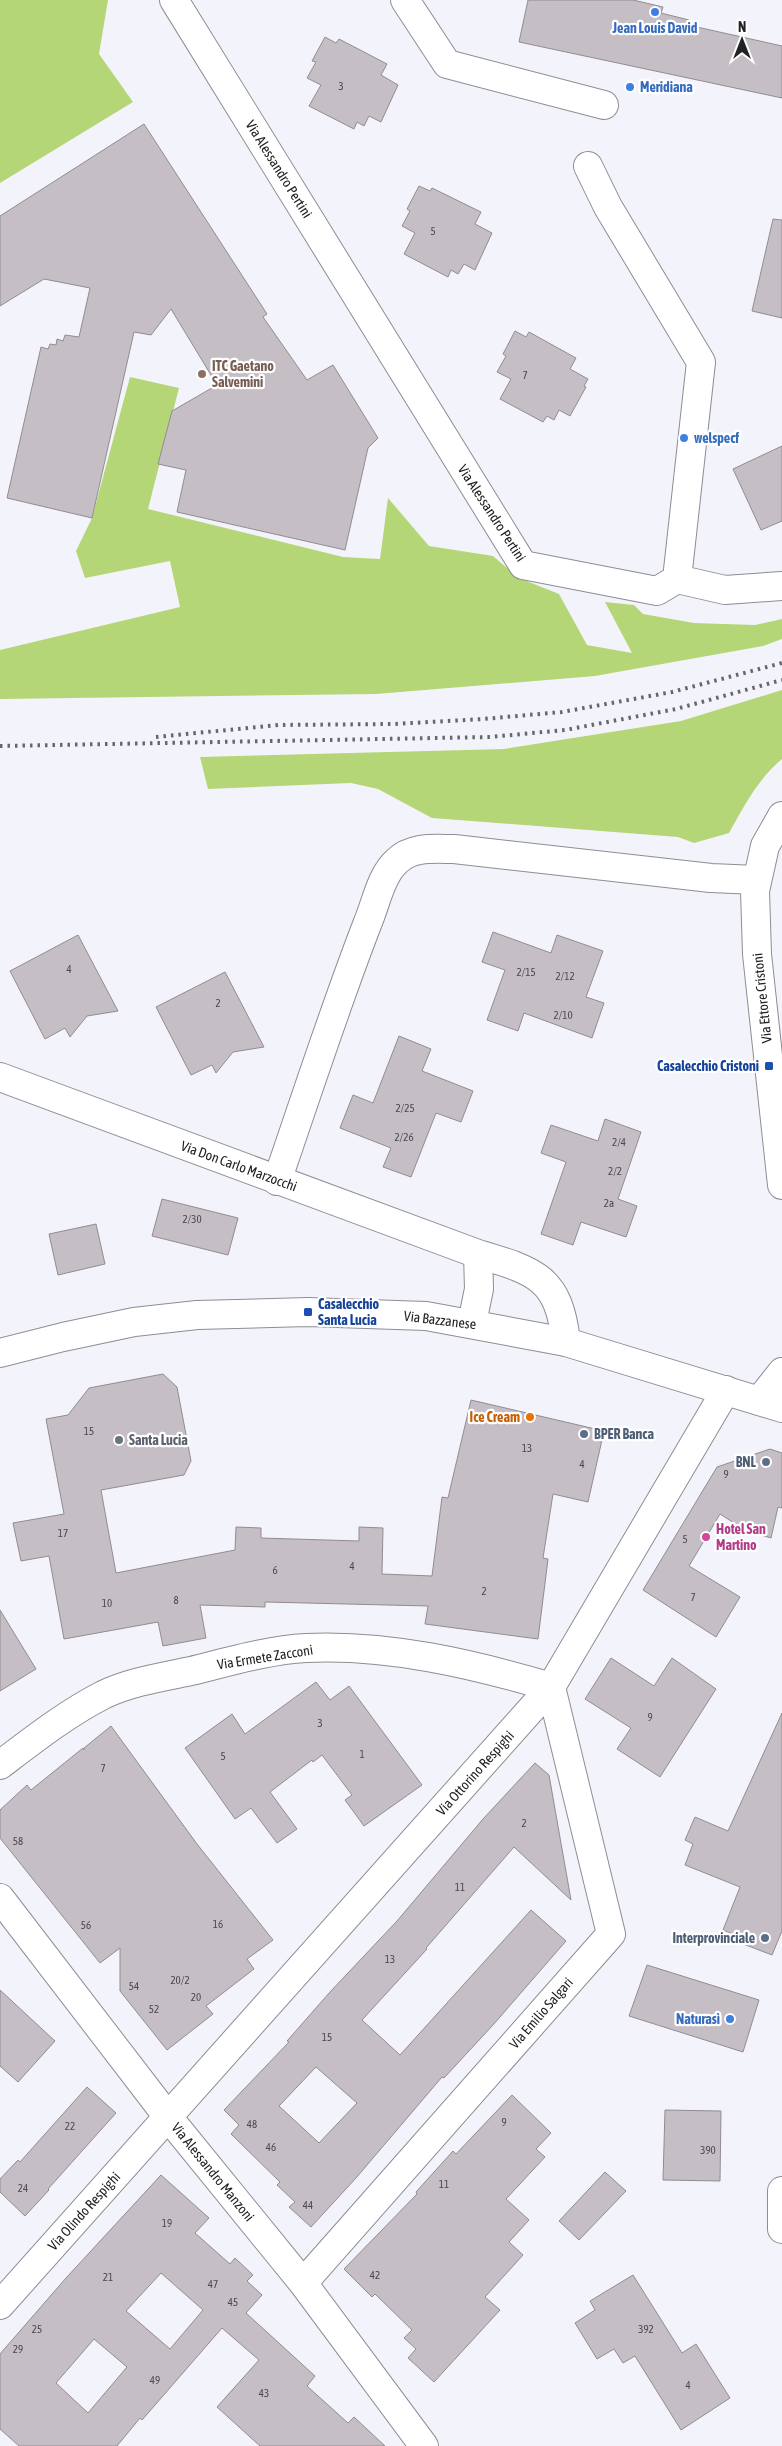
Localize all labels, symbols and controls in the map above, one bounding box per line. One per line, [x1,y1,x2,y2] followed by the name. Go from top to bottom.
[649,6,661,18] marker: Jean Louis David
[717,15,767,65] north arrow
[738,19,746,35] text: N
[612,20,698,36] place label: Jean Louis David
[640,79,693,95] place label: Meridiana
[338,80,344,92] house number: 3
[624,81,636,93] marker: Meridiana
[243,117,315,221] street label: Via Alessandro Pertini
[430,225,436,237] house number: 5
[212,358,274,390] place label: ITC Gaetano Salvemini
[196,368,208,380] marker: ITC Gaetano Salvemini
[522,369,528,381] house number: 7
[694,430,739,446] place label: welspecf
[678,432,690,444] marker: welspecf
[455,462,529,564] street label: Via Alessandro Pertini
[749,952,775,1044] street label: Via Ettore Cristoni
[66,963,72,975] house number: 4
[516,966,536,978] house number: 2/15
[555,970,575,982] house number: 2/12
[215,997,221,1009] house number: 2
[553,1009,573,1021] house number: 2/10
[657,1058,759,1074] place label: Casalecchio Cristoni
[763,1060,775,1072] marker: Casalecchio Cristoni
[395,1102,415,1114] house number: 2/25
[394,1131,414,1143] house number: 2/26
[612,1136,626,1148] house number: 2/4
[179,1138,299,1194] street label: Via Don Carlo Marzocchi
[608,1165,622,1177] house number: 2/2
[604,1197,614,1209] house number: 2a
[182,1213,202,1225] house number: 2/30
[318,1296,379,1328] place label: Casalecchio Santa Lucia
[302,1306,314,1318] marker: Casalecchio Santa Lucia
[403,1308,477,1332] street label: Via Bazzanese
[470,1409,520,1425] place label: Ice Cream
[524,1411,536,1423] marker: Ice Cream
[84,1425,94,1437] house number: 15
[594,1426,654,1442] place label: BPER Banca
[578,1428,590,1440] marker: BPER Banca
[129,1432,188,1448] place label: Santa Lucia
[113,1434,125,1446] marker: Santa Lucia
[522,1442,532,1454] house number: 13
[736,1454,757,1470] place label: BNL
[760,1456,772,1468] marker: BNL
[579,1458,585,1470] house number: 4
[723,1468,729,1480] house number: 9
[716,1521,766,1553] place label: Hotel San Martino
[58,1527,68,1539] house number: 17
[700,1531,712,1543] marker: Hotel San Martino
[682,1533,688,1545] house number: 5
[349,1560,355,1572] house number: 4
[272,1564,278,1576] house number: 6
[481,1585,487,1597] house number: 2
[690,1591,696,1603] house number: 7
[173,1594,179,1606] house number: 8
[102,1597,112,1609] house number: 10
[216,1642,314,1672] street label: Via Ermete Zacconi
[647,1711,653,1723] house number: 9
[317,1717,323,1729] house number: 3
[433,1728,517,1818] street label: Via Ottorino Respighi
[359,1748,365,1760] house number: 1
[220,1750,226,1762] house number: 5
[100,1762,106,1774] house number: 7
[521,1817,527,1829] house number: 2
[13,1835,23,1847] house number: 58
[455,1881,465,1893] house number: 11
[213,1918,223,1930] house number: 16
[81,1919,91,1931] house number: 56
[672,1930,755,1946] place label: Interprovinciale
[759,1932,771,1944] marker: Interprovinciale
[385,1953,395,1965] house number: 13
[170,1974,190,1986] house number: 20/2
[506,1974,576,2052] street label: Via Emilio Salgari
[129,1980,139,1992] house number: 54
[191,1991,201,2003] house number: 20
[149,2003,159,2015] house number: 52
[676,2011,720,2027] place label: Naturasì
[724,2013,736,2025] marker: Naturasì
[322,2031,332,2043] house number: 15
[501,2116,507,2128] house number: 9
[247,2118,257,2130] house number: 48
[65,2120,75,2132] house number: 22
[168,2120,258,2224] street label: Via Alessandro Manzoni
[266,2141,276,2153] house number: 46
[700,2144,716,2156] house number: 390
[45,2169,123,2253] street label: Via Olindo Respighi
[439,2178,449,2190] house number: 11
[18,2182,28,2194] house number: 24
[303,2199,313,2211] house number: 44
[162,2217,172,2229] house number: 19
[370,2269,380,2281] house number: 42
[103,2271,113,2283] house number: 21
[208,2278,218,2290] house number: 47
[228,2296,238,2308] house number: 45
[32,2323,42,2335] house number: 25
[638,2323,654,2335] house number: 392
[13,2343,23,2355] house number: 29
[150,2374,160,2386] house number: 49
[685,2379,691,2391] house number: 4
[259,2387,269,2399] house number: 43

